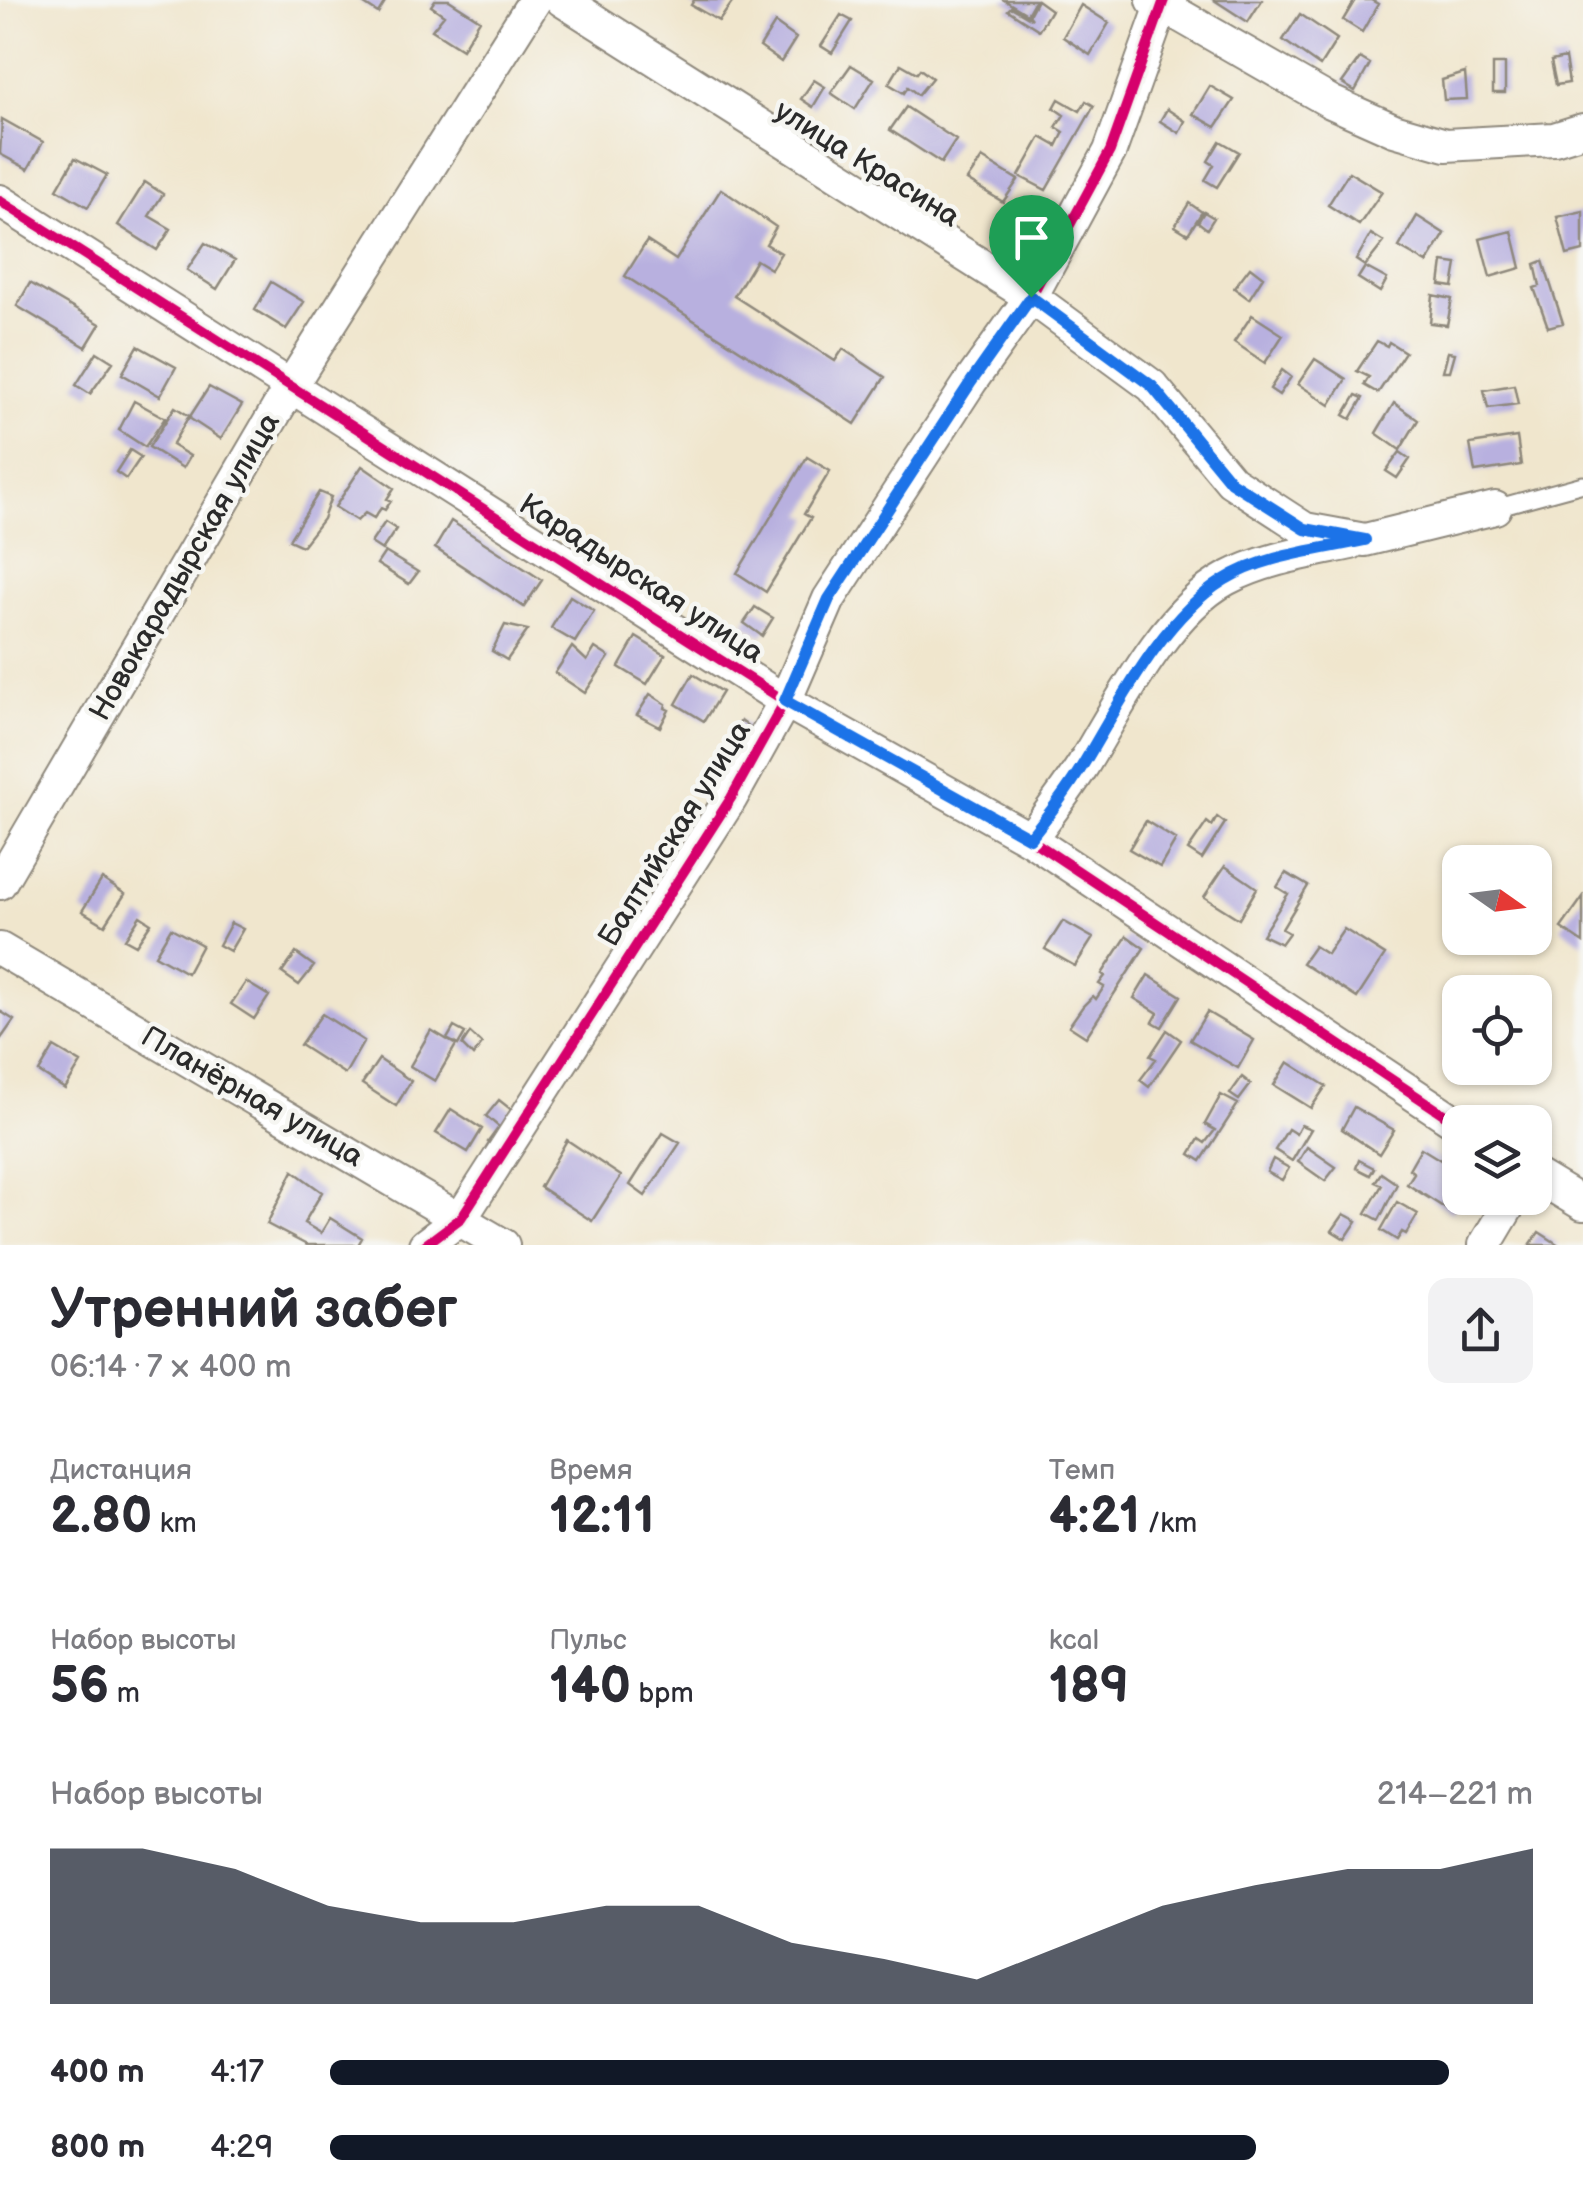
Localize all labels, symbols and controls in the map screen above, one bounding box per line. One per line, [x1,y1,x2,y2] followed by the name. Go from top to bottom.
[768,93,966,235] street label: улица Красина
[989,195,1074,298] pin
[1004,210,1059,265] icon: arrive
[82,406,288,727] street label: Новокарадырская улица
[512,487,770,672] street label: Карадырская улица
[591,714,759,953] street label: Балтийская улица
[1442,845,1552,955] north arrow
[1442,845,1552,1215] map controls
[1442,975,1552,1085] button: locate
[135,1019,370,1175] street label: Планёрная улица
[1442,1105,1552,1215] button: layers
[50,1277,458,1344] text: Утренний забег
[1428,1278,1533,1383] button: share
[50,1348,291,1387] text: 06:14 · 7 × 400 m
[50,1454,192,1487] text: Дистанция
[549,1454,633,1487] text: Время
[1049,1454,1115,1487] text: Темп
[50,1487,152,1547] text: 2.80
[549,1487,654,1547] text: 12:11
[1049,1487,1140,1547] text: 4:21
[152,1507,197,1540] text: km
[1140,1507,1197,1540] text: /km
[50,1624,236,1657] text: Набор высоты
[549,1624,627,1657] text: Пульс
[1049,1624,1099,1657] text: kcal
[50,1657,109,1717] text: 56
[549,1657,631,1717] text: 140
[1049,1657,1129,1717] text: 189
[109,1677,140,1710] text: m
[631,1677,694,1710] text: bpm
[50,1775,263,1814] text: Набор высоты
[1377,1775,1533,1814] text: 214–221 m
[50,2053,145,2092] text: 400 m
[210,2053,264,2092] text: 4:17
[50,2128,145,2167] text: 800 m
[210,2128,273,2167] text: 4:29

